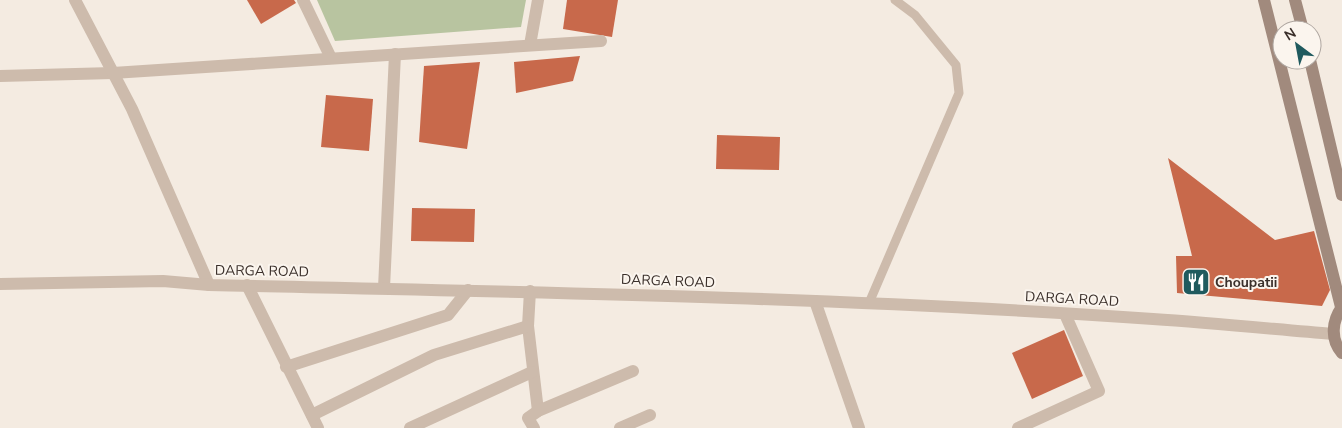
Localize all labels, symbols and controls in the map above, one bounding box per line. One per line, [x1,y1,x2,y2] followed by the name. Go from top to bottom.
[1272,20,1322,70] north arrow
[1281,24,1300,45] text: N
[215,261,309,281] street label: DARGA ROAD
[1181,267,1211,297] restaurant icon: Choupatii
[621,270,715,292] street label: DARGA ROAD
[1215,273,1277,292] place label: Choupatii
[1024,287,1120,311] street label: DARGA ROAD

